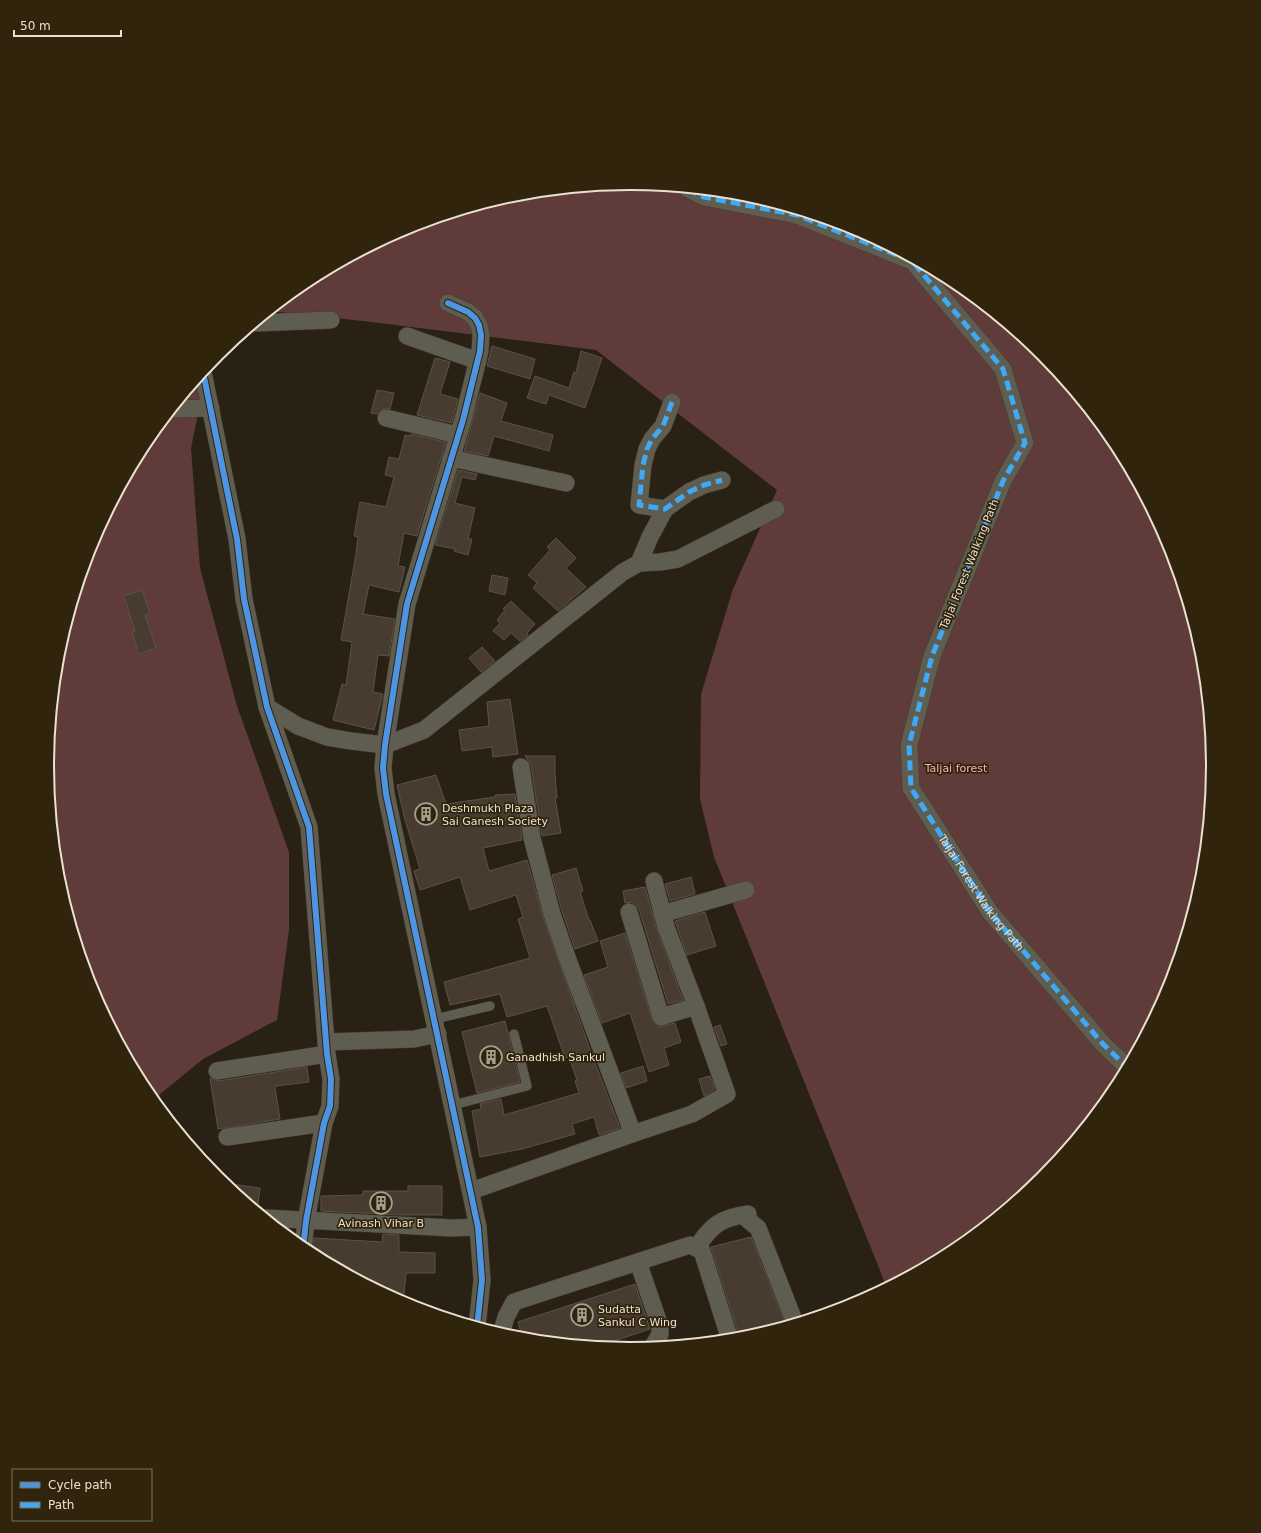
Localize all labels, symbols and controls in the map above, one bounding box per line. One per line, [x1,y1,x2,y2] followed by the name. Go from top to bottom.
[14,12,121,38] scale bar
[20,19,51,33] text: 50 m
[937,497,1002,632] street label: Taljai Forest Walking Path
[924,762,988,775] park label: Taljai forest
[413,801,439,827] building icon: Deshmukh Plaza Sai Ganesh Society
[442,802,548,828] place label: Deshmukh Plaza Sai Ganesh Society
[935,832,1026,954] street label: Taljai Forest Walking Path
[478,1044,504,1070] building icon: Ganadhish Sankul
[506,1051,605,1064] place label: Ganadhish Sankul
[368,1190,394,1216] building icon: Avinash Vihar B
[338,1217,424,1230] place label: Avinash Vihar B
[569,1302,595,1328] building icon: Sudatta Sankul C Wing
[598,1303,677,1329] place label: Sudatta Sankul C Wing
[12,1469,152,1521] legend
[48,1478,112,1492] text: Cycle path
[48,1498,74,1512] text: Path

